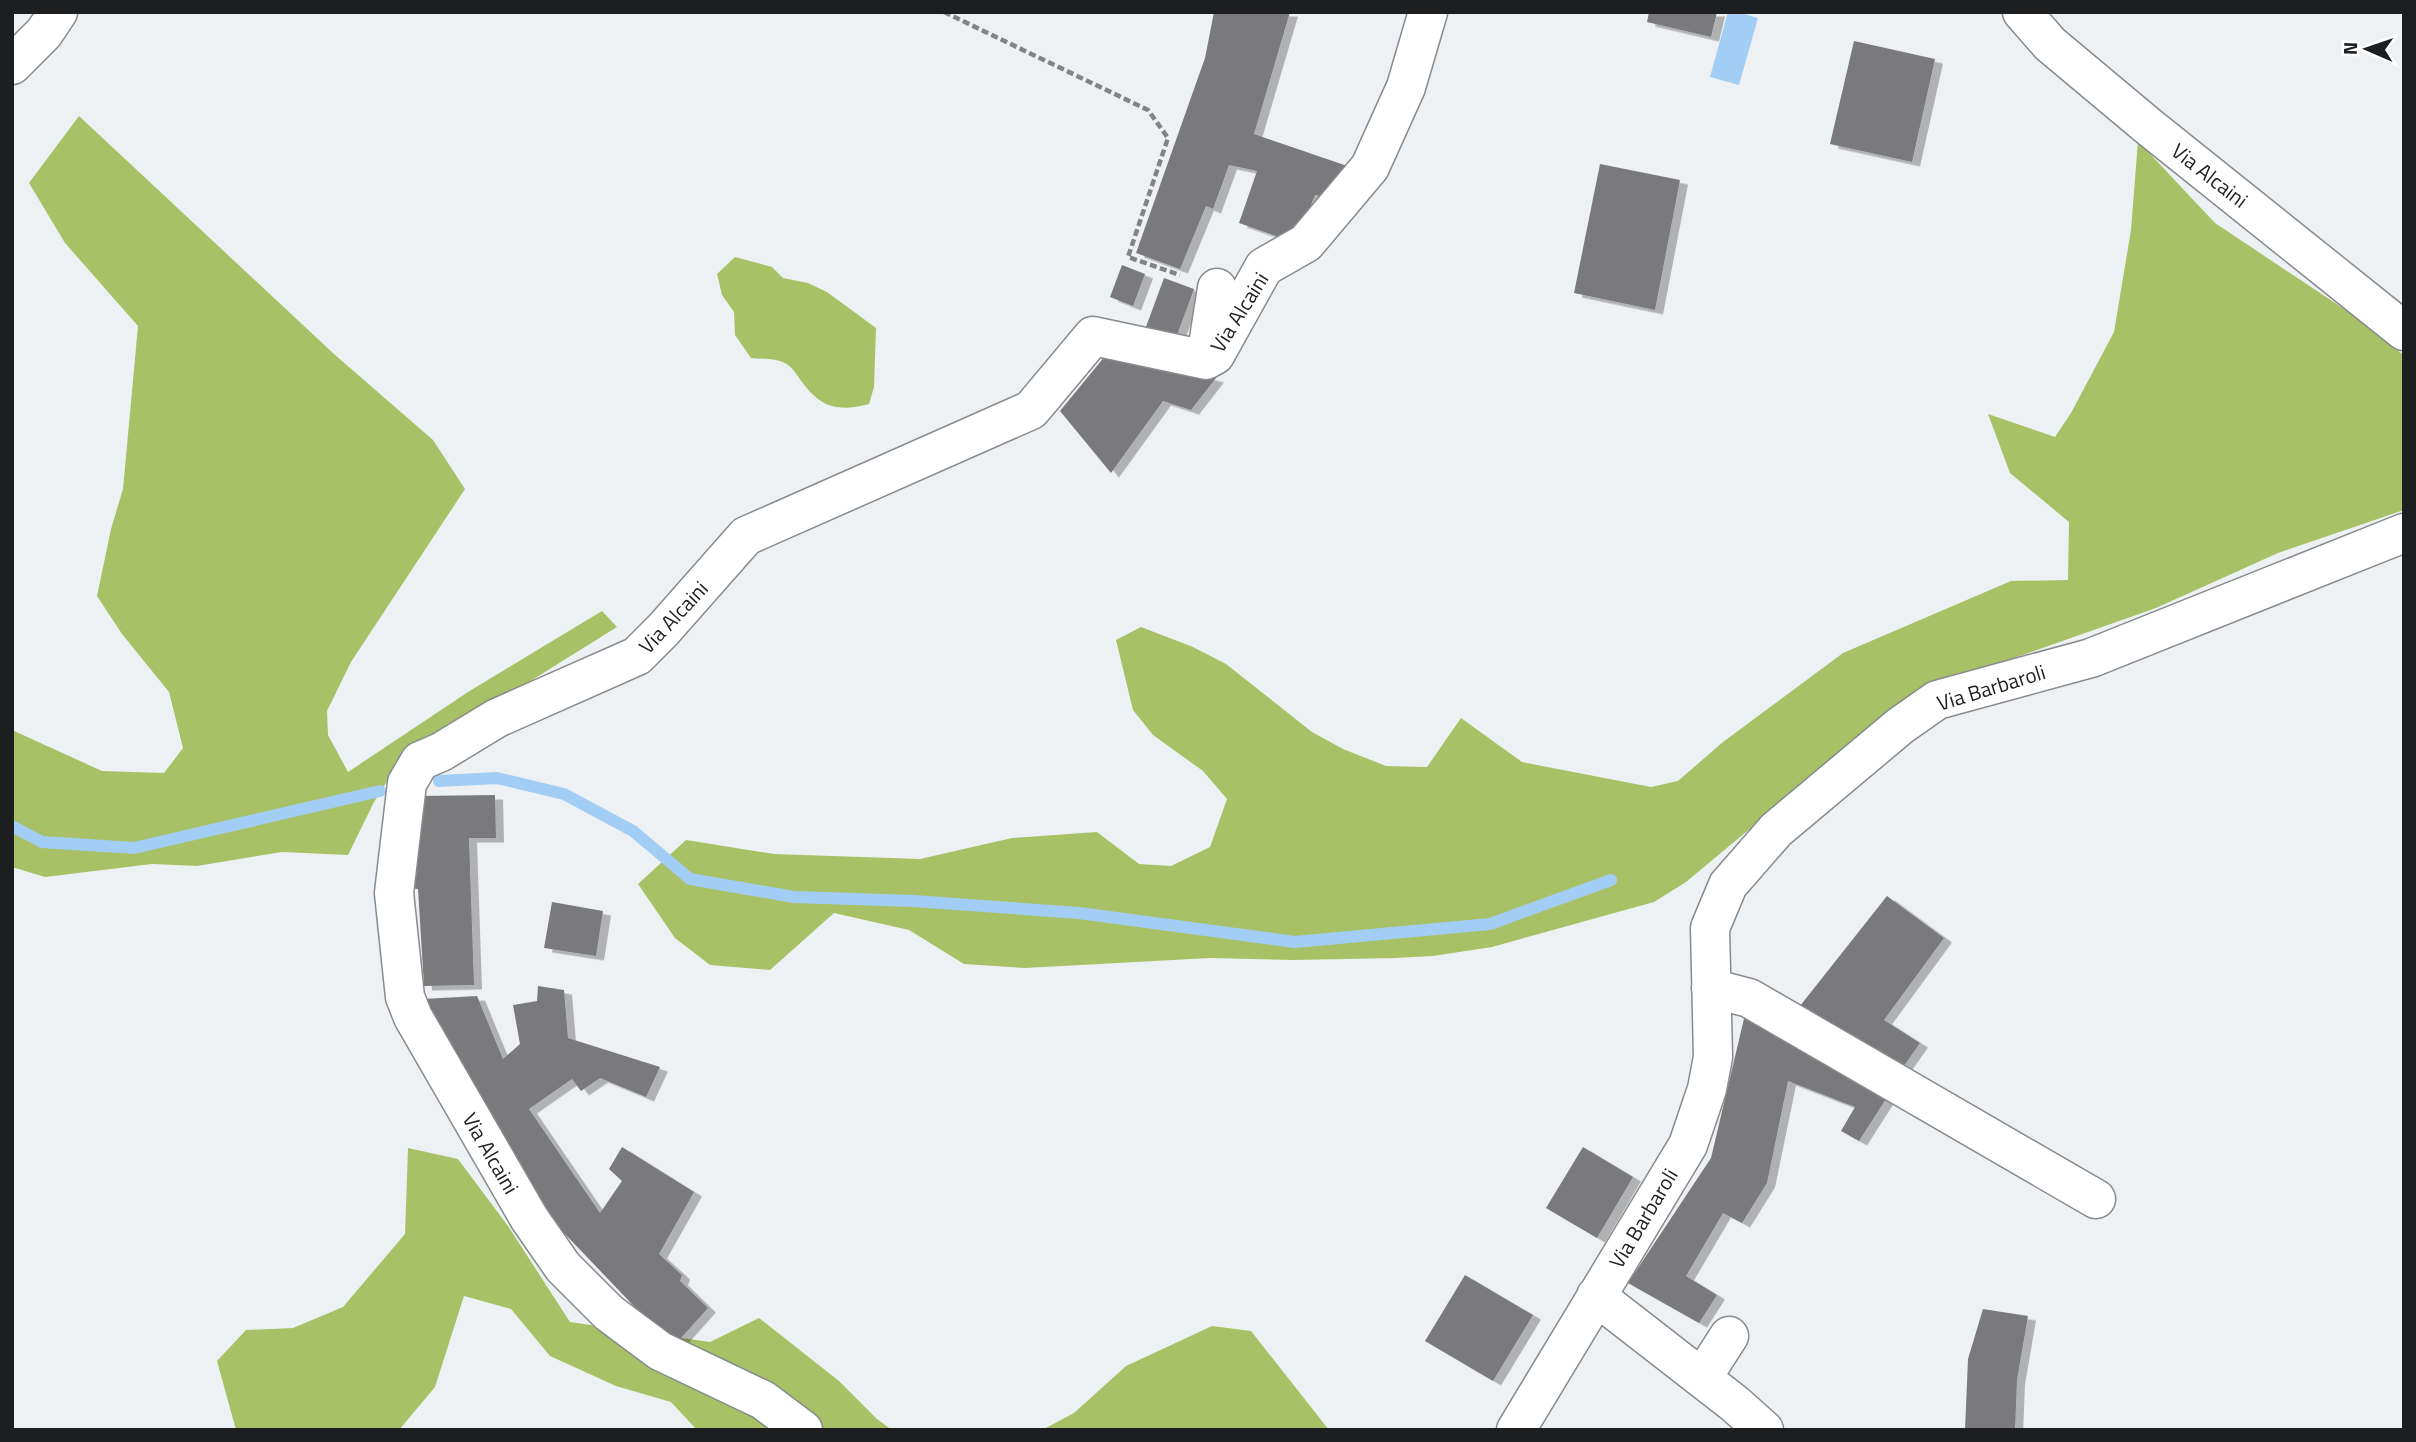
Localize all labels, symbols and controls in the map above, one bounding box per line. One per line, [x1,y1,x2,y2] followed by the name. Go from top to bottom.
[2332,14,2402,84] north arrow
[2335,41,2364,55] text: N
[2165,135,2255,215] street label: Via Alcaini
[1202,266,1276,358] street label: Via Alcaini
[631,573,715,661] street label: Via Alcaini
[1933,655,2049,719] street label: Via Barbaroli
[455,1106,527,1200] street label: Via Alcaini
[1600,1162,1686,1274] street label: Via Barbaroli

